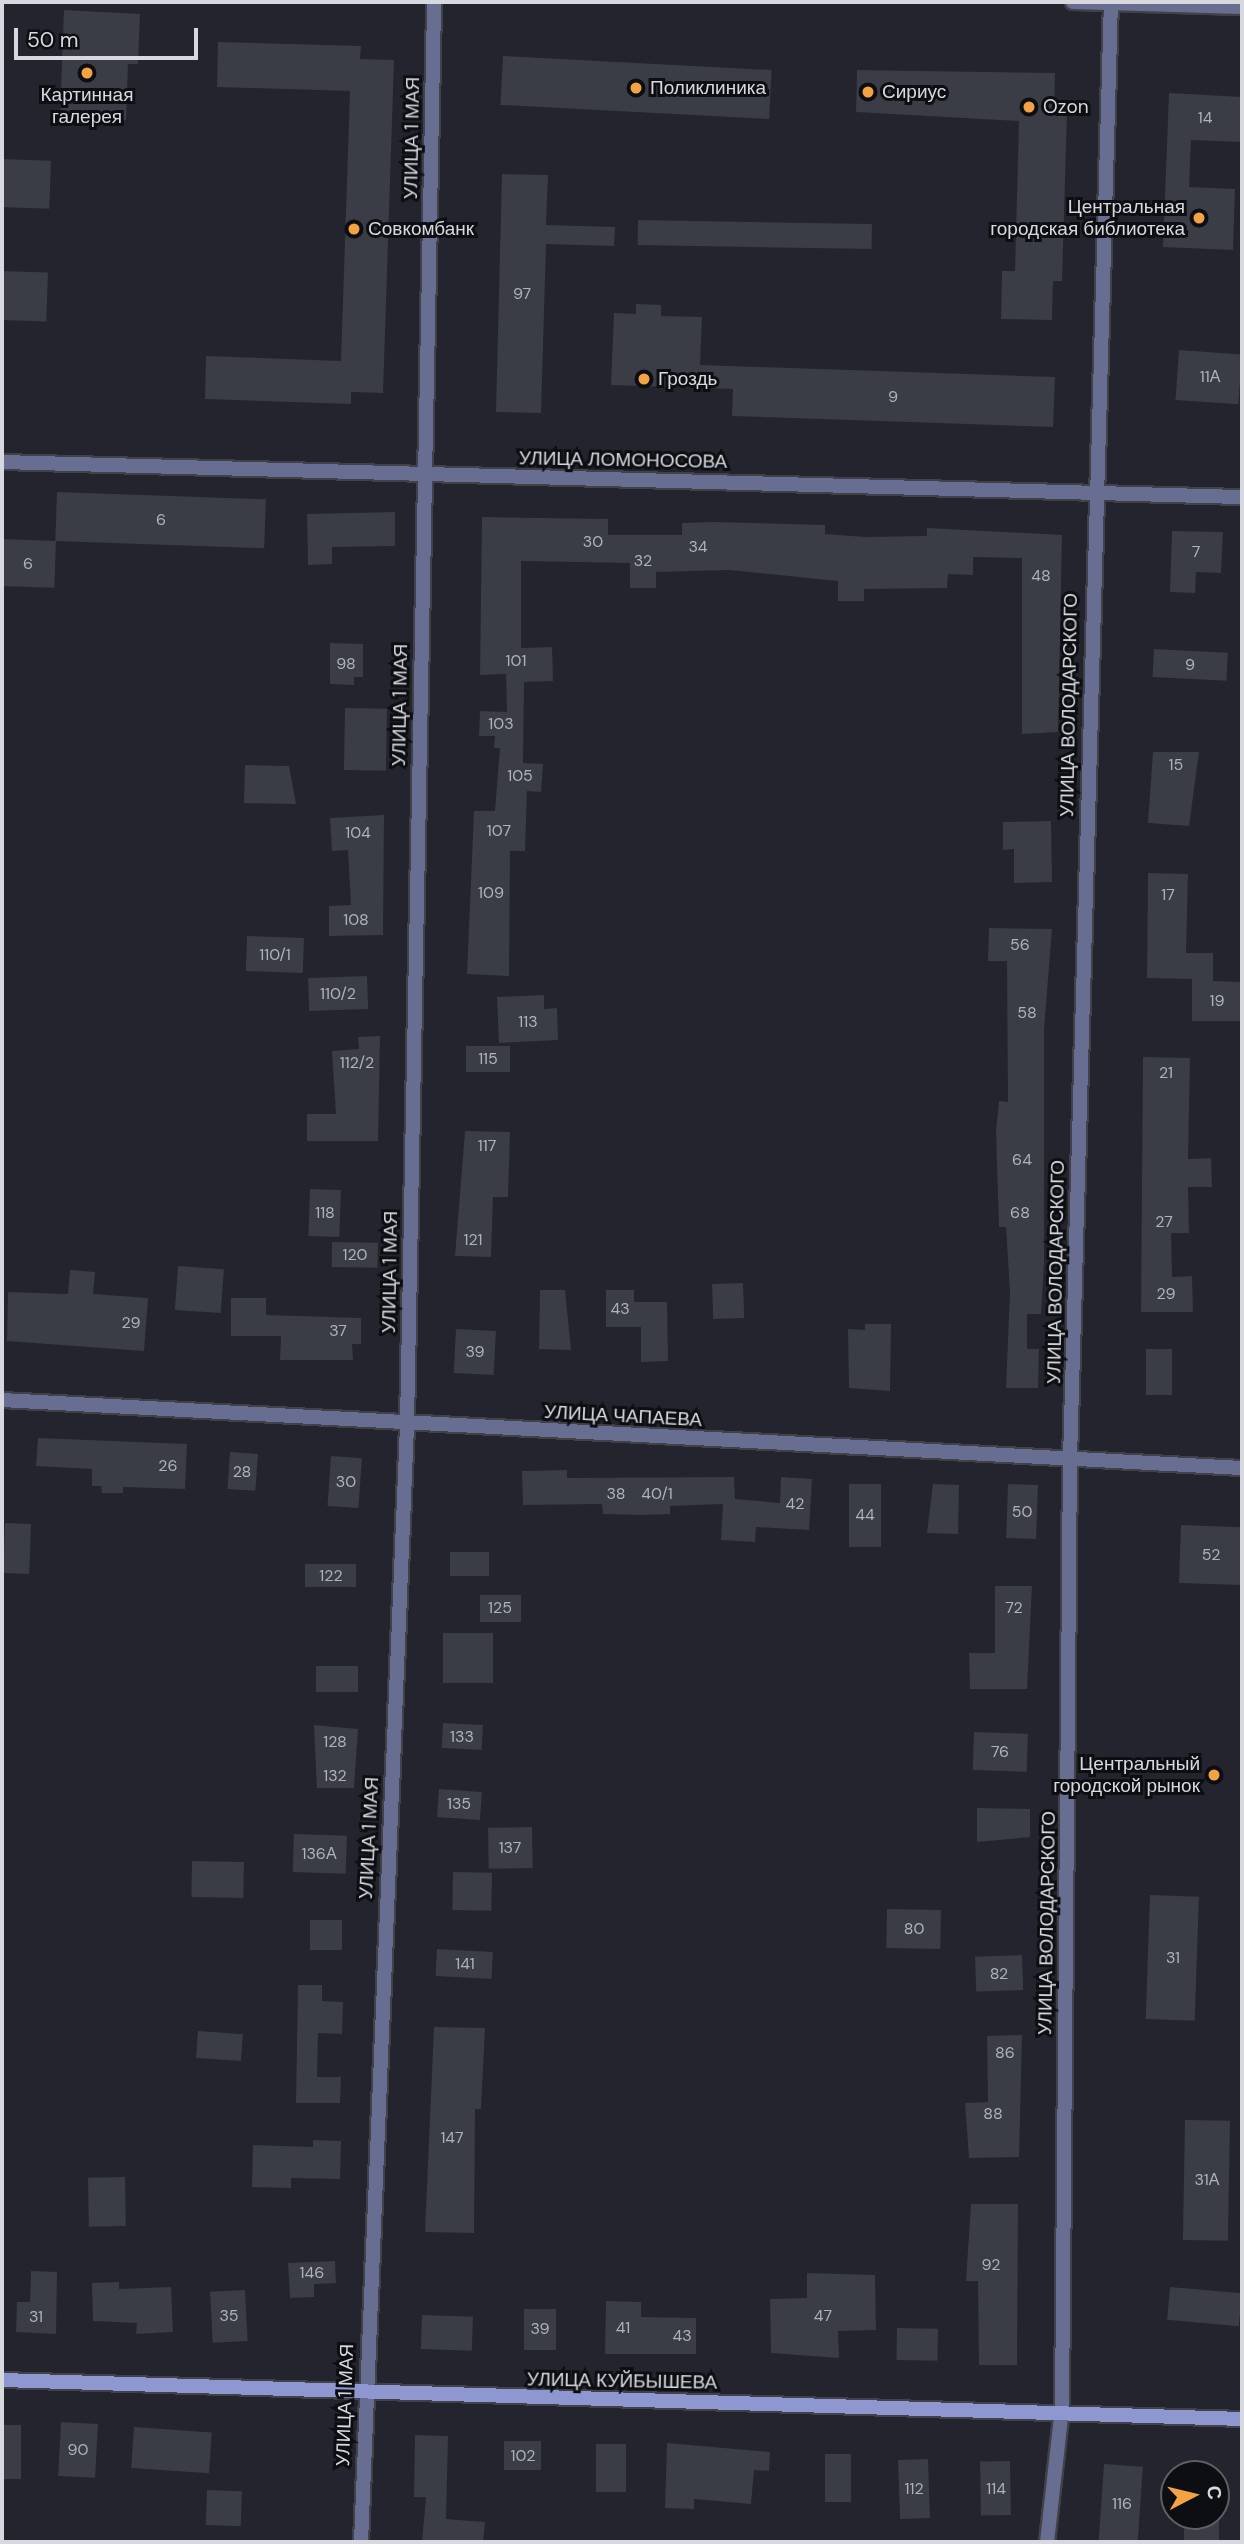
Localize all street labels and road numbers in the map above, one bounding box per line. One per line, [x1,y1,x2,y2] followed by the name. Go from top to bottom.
[400,77,424,199] street label: УЛИЦА 1 МАЯ
[519,447,727,473] street label: УЛИЦА ЛОМОНОСОВА
[1056,593,1082,817] street label: УЛИЦА ВОЛОДАРСКОГО
[388,644,412,766] street label: УЛИЦА 1 МАЯ
[1043,1160,1069,1384] street label: УЛИЦА ВОЛОДАРСКОГО
[378,1211,402,1333] street label: УЛИЦА 1 МАЯ
[543,1400,703,1432] street label: УЛИЦА ЧАПАЕВА
[354,1776,384,1900] street label: УЛИЦА 1 МАЯ
[1034,1811,1060,2035] street label: УЛИЦА ВОЛОДАРСКОГО
[331,2343,359,2467] street label: УЛИЦА 1 МАЯ
[527,2368,717,2394] street label: УЛИЦА КУЙБЫШЕВА

